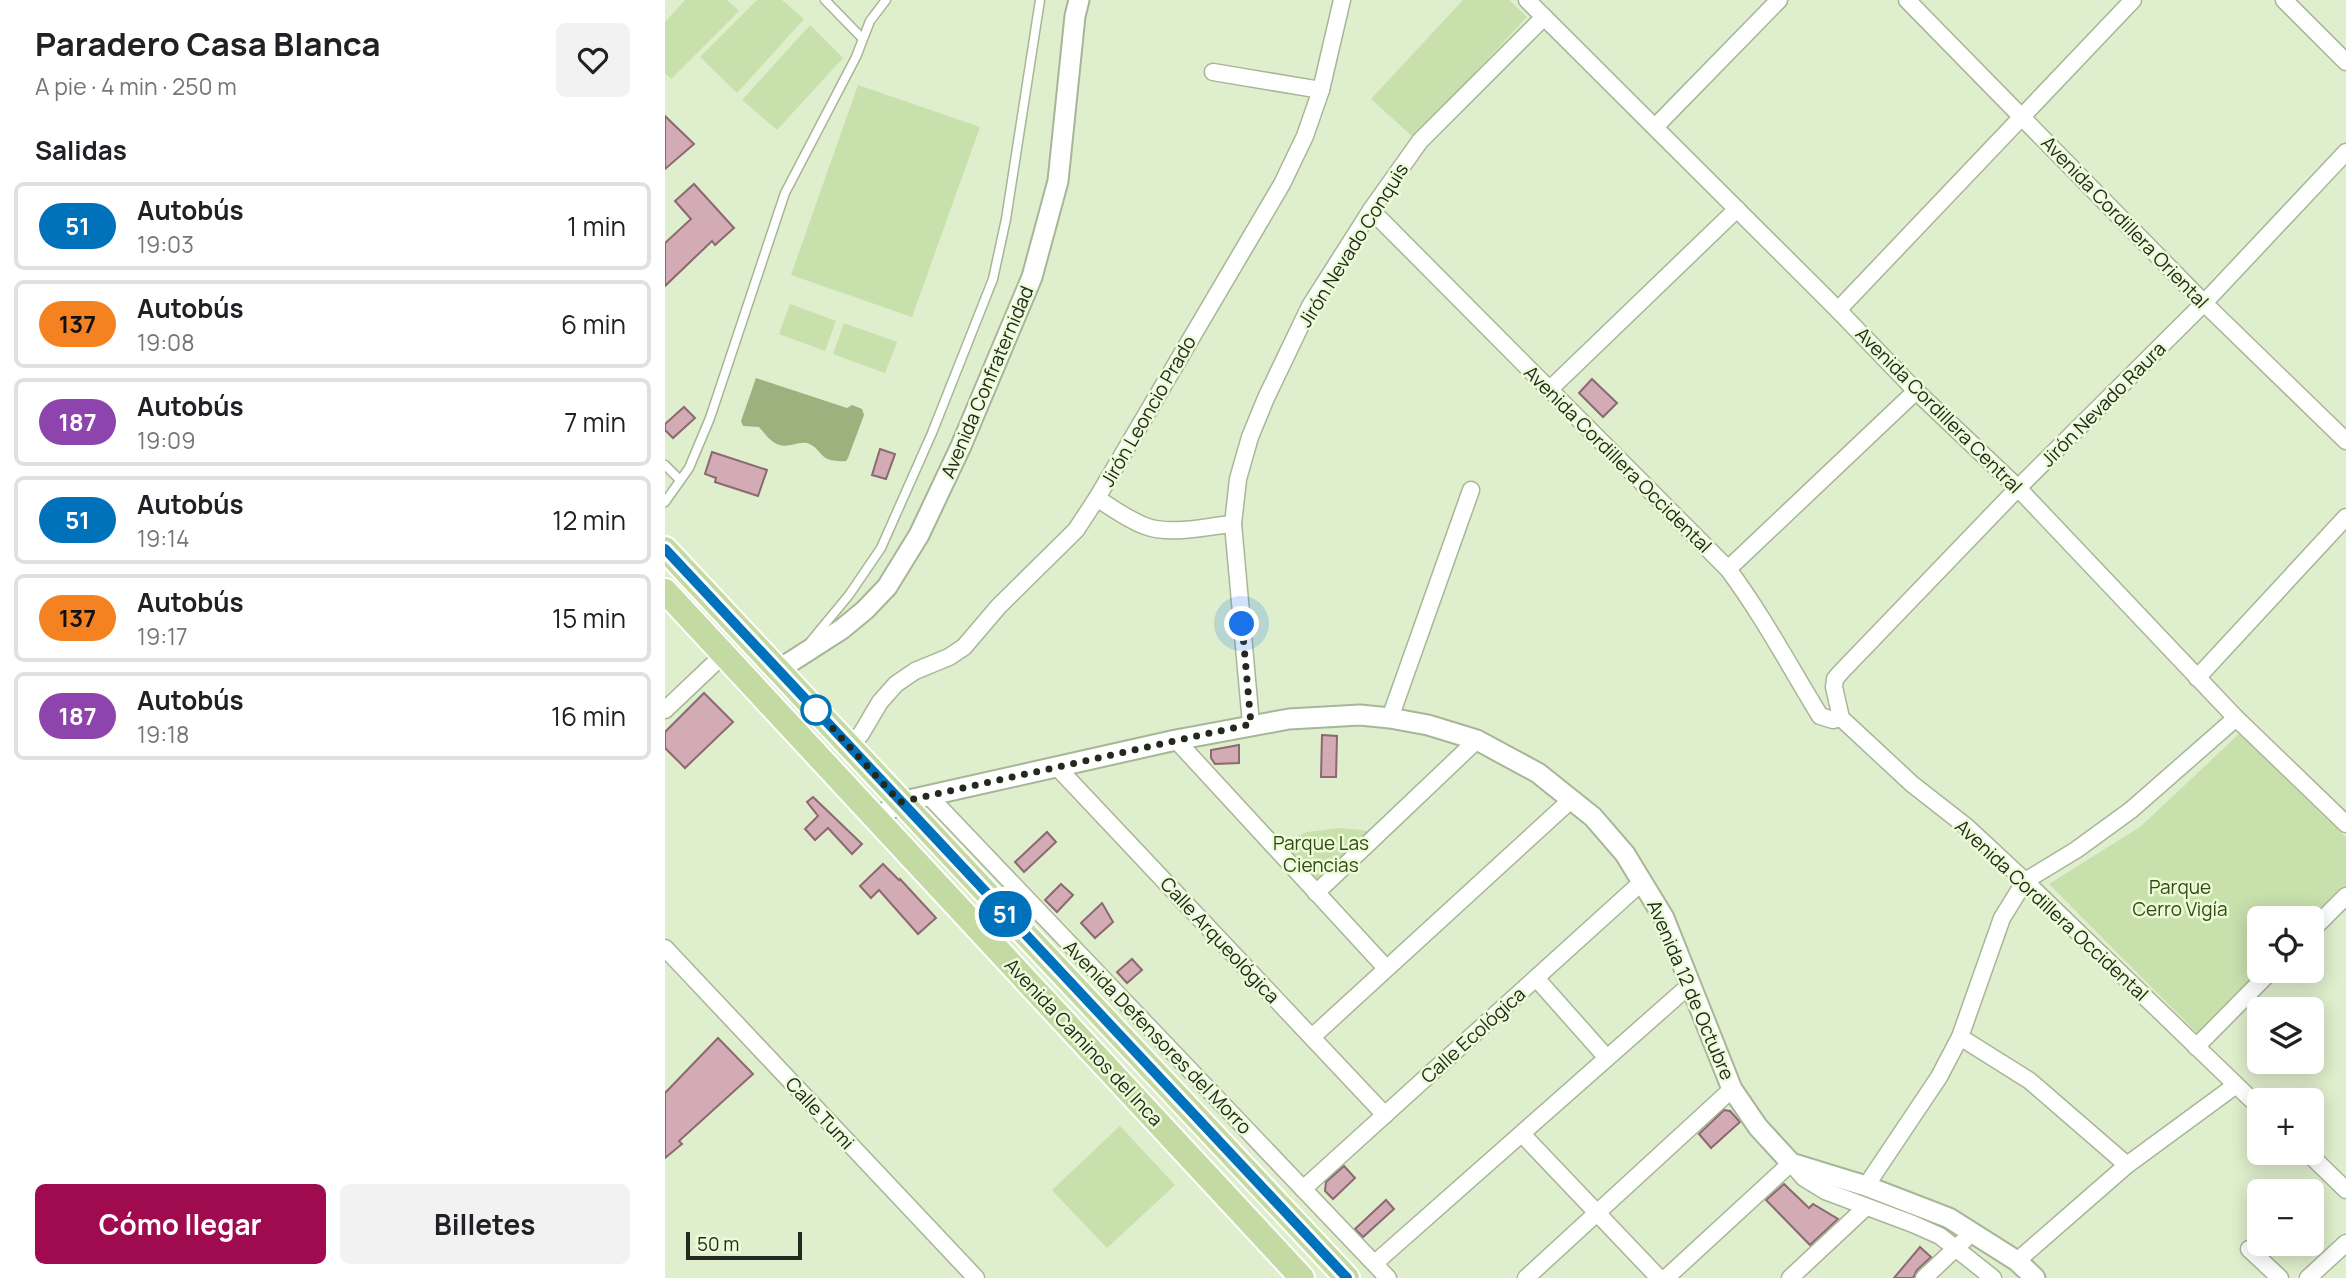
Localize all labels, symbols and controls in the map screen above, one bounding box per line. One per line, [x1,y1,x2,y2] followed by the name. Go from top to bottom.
[35,21,381,66] text: Paradero Casa Blanca
[556,23,630,97] button: heart
[35,70,237,102] text: A pie · 4 min · 250 m
[2036,130,2214,314] street label: Avenida Cordillera Oriental
[35,132,127,168] text: Salidas
[1292,158,1414,332] street label: Jirón Nevado Conquis
[137,192,244,228] text: Autobús
[567,208,626,244] text: 1 min
[65,209,90,242] text: 51
[137,228,194,260] text: 19:03
[935,282,1039,482] street label: Avenida Confraternidad
[137,290,244,326] text: Autobús
[561,306,626,342] text: 6 min
[59,307,96,340] text: 137
[1850,321,2028,499] street label: Avenida Cordillera Central
[137,326,195,358] text: 19:08
[1094,331,1202,491] street label: Jirón Leoncio Prado
[2035,336,2171,472] street label: Jirón Nevado Raura
[1519,360,1717,558] street label: Avenida Cordillera Occidental
[137,388,244,424] text: Autobús
[564,404,626,440] text: 7 min
[58,405,97,438] text: 187
[137,424,195,456] text: 19:09
[137,486,244,522] text: Autobús
[552,502,626,538] text: 12 min
[65,503,90,536] text: 51
[137,522,190,554] text: 19:14
[137,584,244,620] text: Autobús
[552,600,626,636] text: 15 min
[59,601,96,634] text: 137
[1224,606,1259,641] your location
[137,620,188,652] text: 19:17
[137,682,244,718] text: Autobús
[801,695,831,725] unlabelled marker
[551,698,626,734] text: 16 min
[58,699,97,732] text: 187
[137,718,189,750] text: 19:18
[1950,813,2154,1007] street label: Avenida Cordillera Occidental
[1273,830,1369,878] park label: Parque Las Ciencias
[1155,871,1285,1009] street label: Calle Arqueológica
[2132,874,2228,922] park label: Parque Cerro Vigía
[973,891,1037,937] line badge: 51
[1641,896,1741,1084] street label: Avenida 12 de Octubre
[993,897,1017,930] text: 51
[2247,906,2324,1256] map controls
[2247,906,2324,983] button: locate
[1058,934,1258,1140] street label: Avenida Defensores del Morro
[999,952,1169,1132] street label: Avenida Caminos del Inca
[1415,981,1531,1089] street label: Calle Ecológica
[2247,997,2324,1074] button: layers
[780,1071,860,1155] street label: Calle Tumi
[2247,1088,2324,1165] button: +
[2247,1179,2324,1256] button: −
[35,1184,326,1264] button: Cómo llegar
[340,1184,630,1264] button: Billetes
[686,1229,801,1261] scale bar
[697,1231,739,1257] text: 50 m

